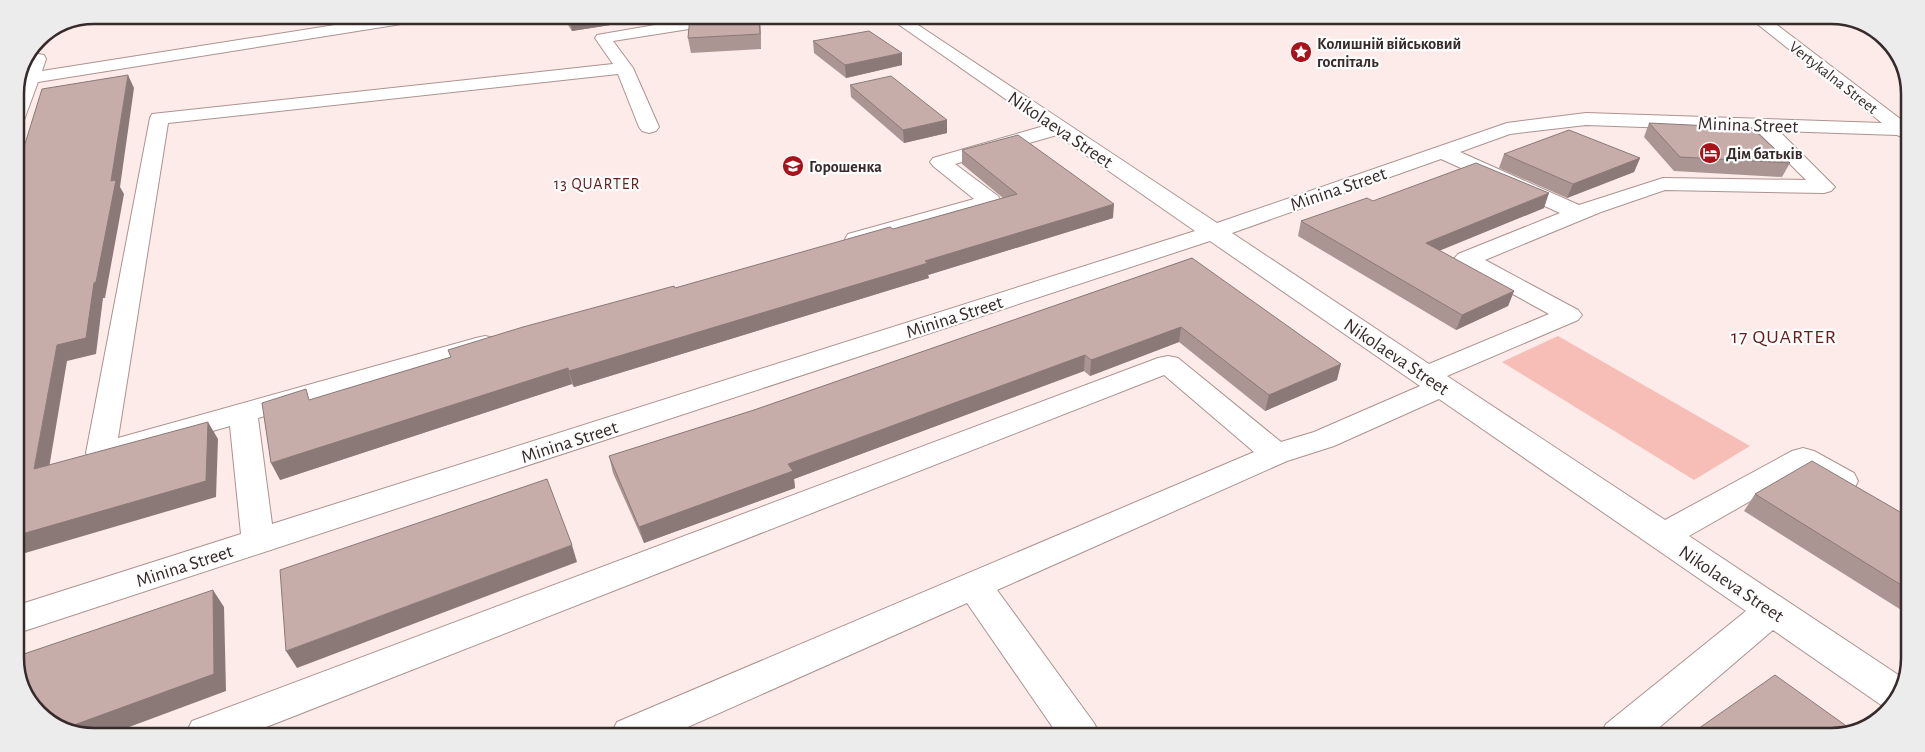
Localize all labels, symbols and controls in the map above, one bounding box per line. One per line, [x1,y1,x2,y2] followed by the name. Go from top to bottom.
[1317,36,1461,70] place label: Колишній військовий госпіталь
[1786,39,1880,118] street label: Vertykalna Street
[1289,40,1313,64] place icon: Колишній військовий госпіталь
[1004,88,1116,172] street label: Nikolaeva Street
[1697,114,1798,137] street label: Minina Street
[1698,141,1722,165] hotel icon: Дім батьків
[1726,146,1803,162] place label: Дім батьків
[781,154,805,178] school or university icon: Горошенка
[809,159,882,175] place label: Горошенка
[1288,164,1389,215] street label: Minina Street
[554,176,640,193] district label: 13 QUARTER
[904,293,1005,342] street label: Minina Street
[1340,315,1452,399] street label: Nikolaeva Street
[1731,327,1837,347] district label: 17 QUARTER
[519,418,620,467] street label: Minina Street
[134,542,235,591] street label: Minina Street
[1675,542,1787,626] street label: Nikolaeva Street

